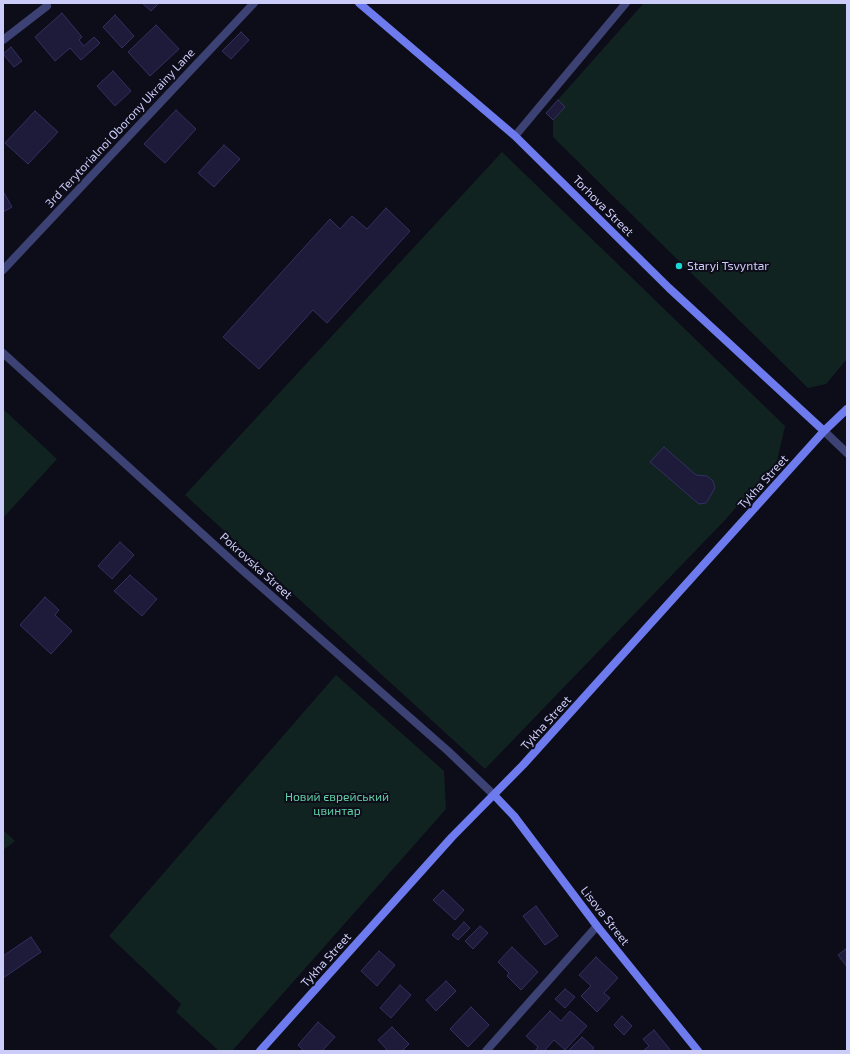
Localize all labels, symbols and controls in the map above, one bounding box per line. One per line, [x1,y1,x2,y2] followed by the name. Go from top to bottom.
[42,45,198,211] street label: 3rd Terytorialnoi Oborony Ukrainy Lane
[570,173,636,239] street label: Torhova Street
[687,259,769,273] place label: Staryi Tsvyntar
[674,261,684,271] marker: Staryi Tsvyntar
[735,452,791,512] street label: Tykha Street
[217,530,295,602] street label: Pokrovska Street
[518,693,574,753] street label: Tykha Street
[285,790,389,818] park label: Новий єврейський цвинтар
[578,884,632,948] street label: Lisova Street
[298,930,354,990] street label: Tykha Street

